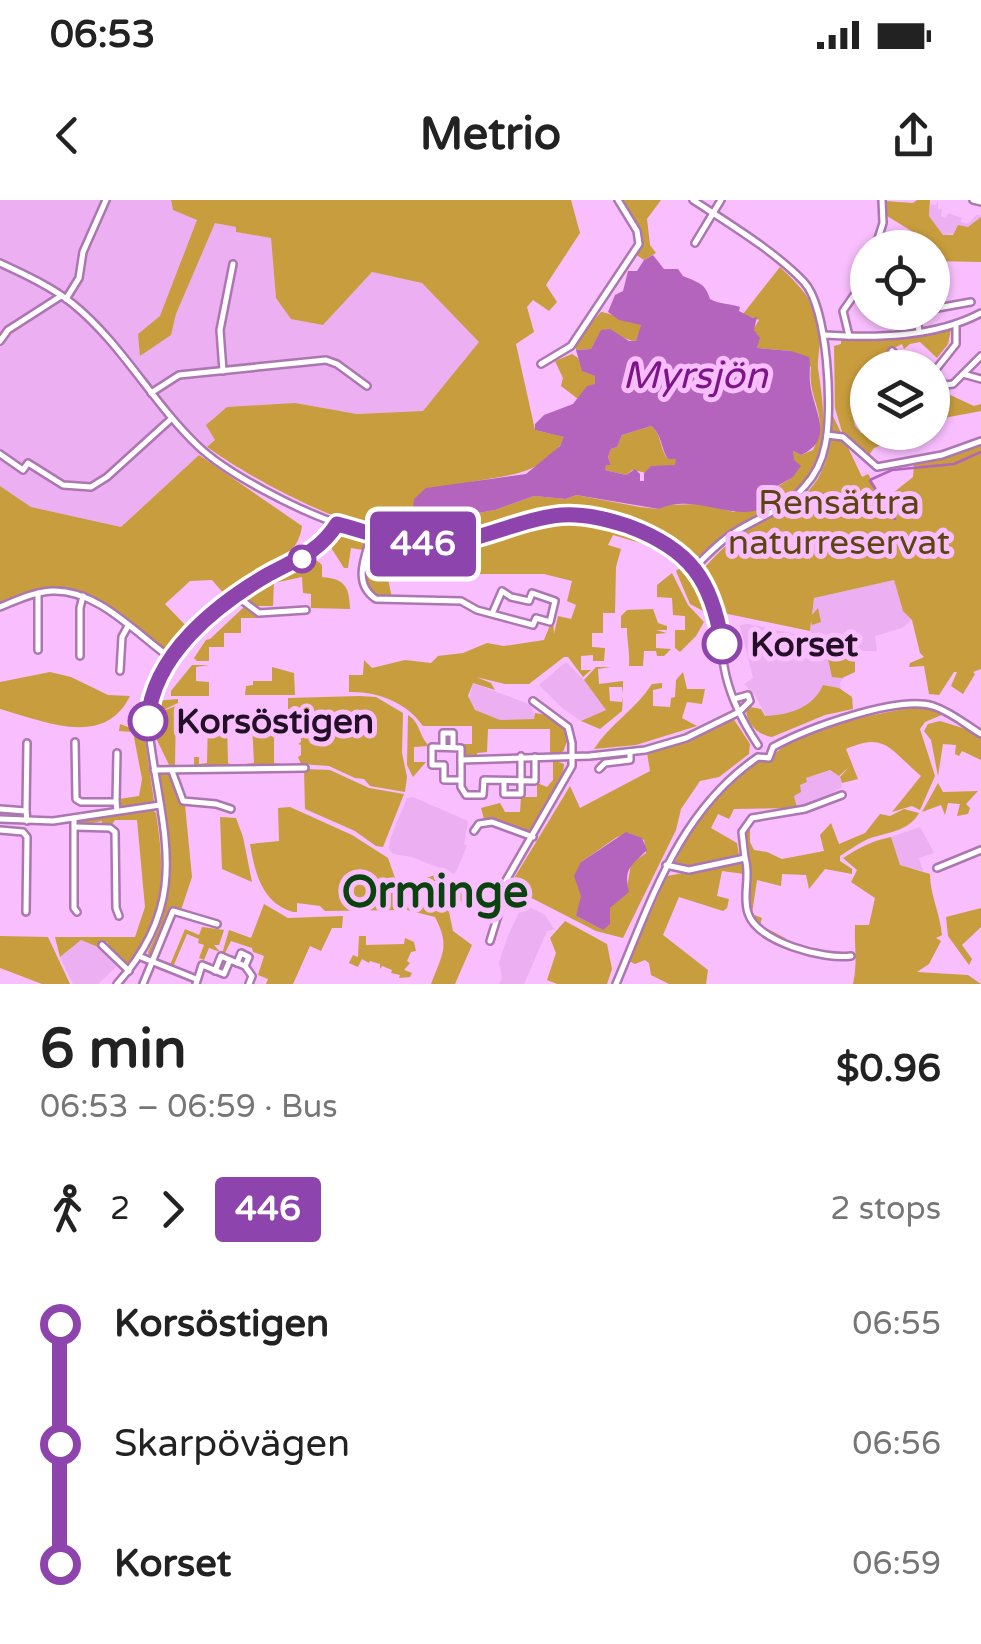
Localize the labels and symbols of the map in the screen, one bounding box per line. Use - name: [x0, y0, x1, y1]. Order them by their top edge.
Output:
- water label: Myrsjön: [622, 353, 769, 399]
- park label: Rensättra naturreservat: [728, 482, 950, 564]
- line badge: 446: [366, 512, 480, 576]
- unlabelled marker: [289, 546, 315, 572]
- place label: Korset: [750, 624, 859, 666]
- marker: Korset: [703, 625, 741, 663]
- place label: Korsöstigen: [176, 701, 374, 743]
- marker: Korsöstigen: [129, 702, 167, 740]
- district label: Orminge: [341, 866, 529, 920]

